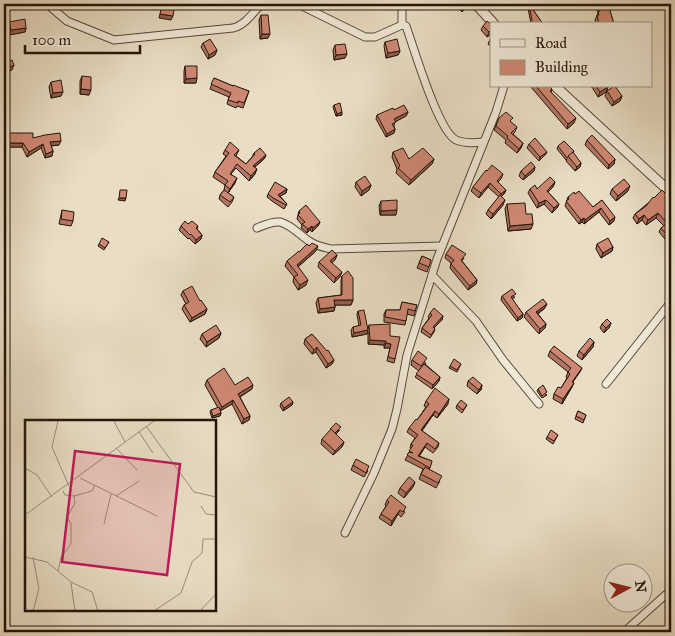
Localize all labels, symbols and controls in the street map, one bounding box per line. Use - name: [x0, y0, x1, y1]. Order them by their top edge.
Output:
- scale bar: [25, 22, 140, 54]
- legend: [490, 22, 652, 88]
- text: 100 m: [32, 31, 72, 49]
- text: Road: [535, 34, 567, 52]
- text: Building: [535, 58, 589, 76]
- inset map: [25, 420, 216, 611]
- north arrow: [602, 564, 652, 614]
- text: N: [631, 580, 650, 594]

